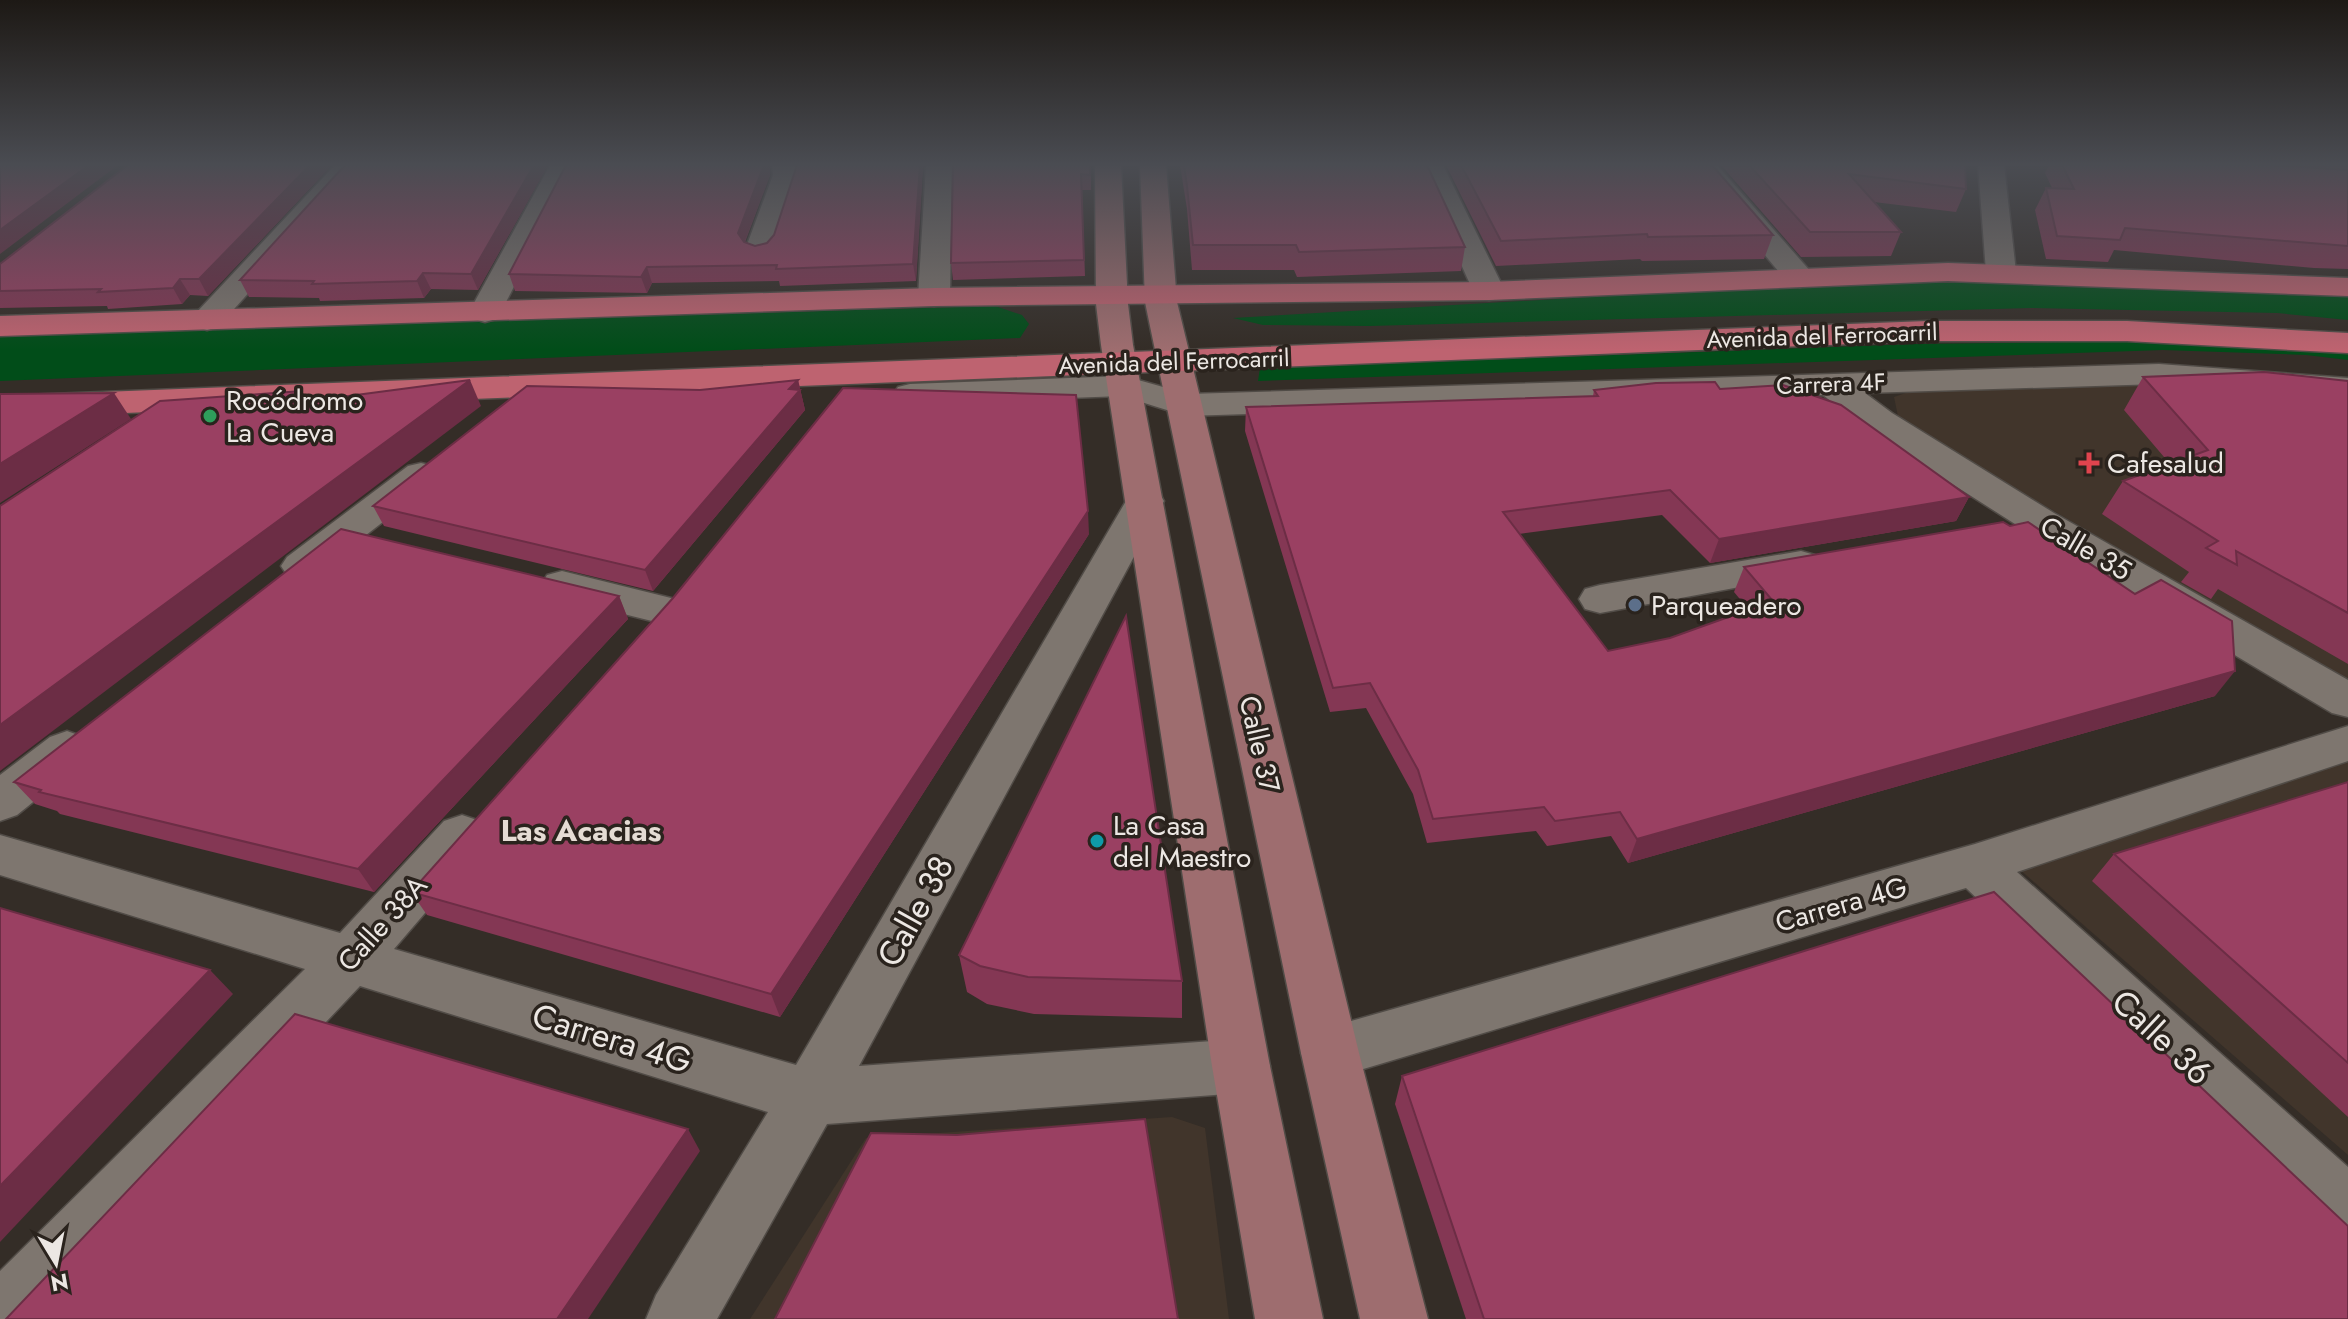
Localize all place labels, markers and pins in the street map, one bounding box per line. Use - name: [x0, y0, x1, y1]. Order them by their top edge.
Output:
- place label: Rocódromo La Cueva: [226, 380, 363, 453]
- marker: Rocódromo La Cueva: [201, 407, 219, 425]
- place label: Cafesalud: [2107, 443, 2224, 484]
- marker: Cafesalud: [2078, 452, 2100, 474]
- place label: Parqueadero: [1651, 585, 1802, 626]
- marker: Parqueadero: [1626, 596, 1644, 614]
- place label: La Casa del Maestro: [1113, 805, 1251, 878]
- marker: La Casa del Maestro: [1088, 832, 1106, 850]

